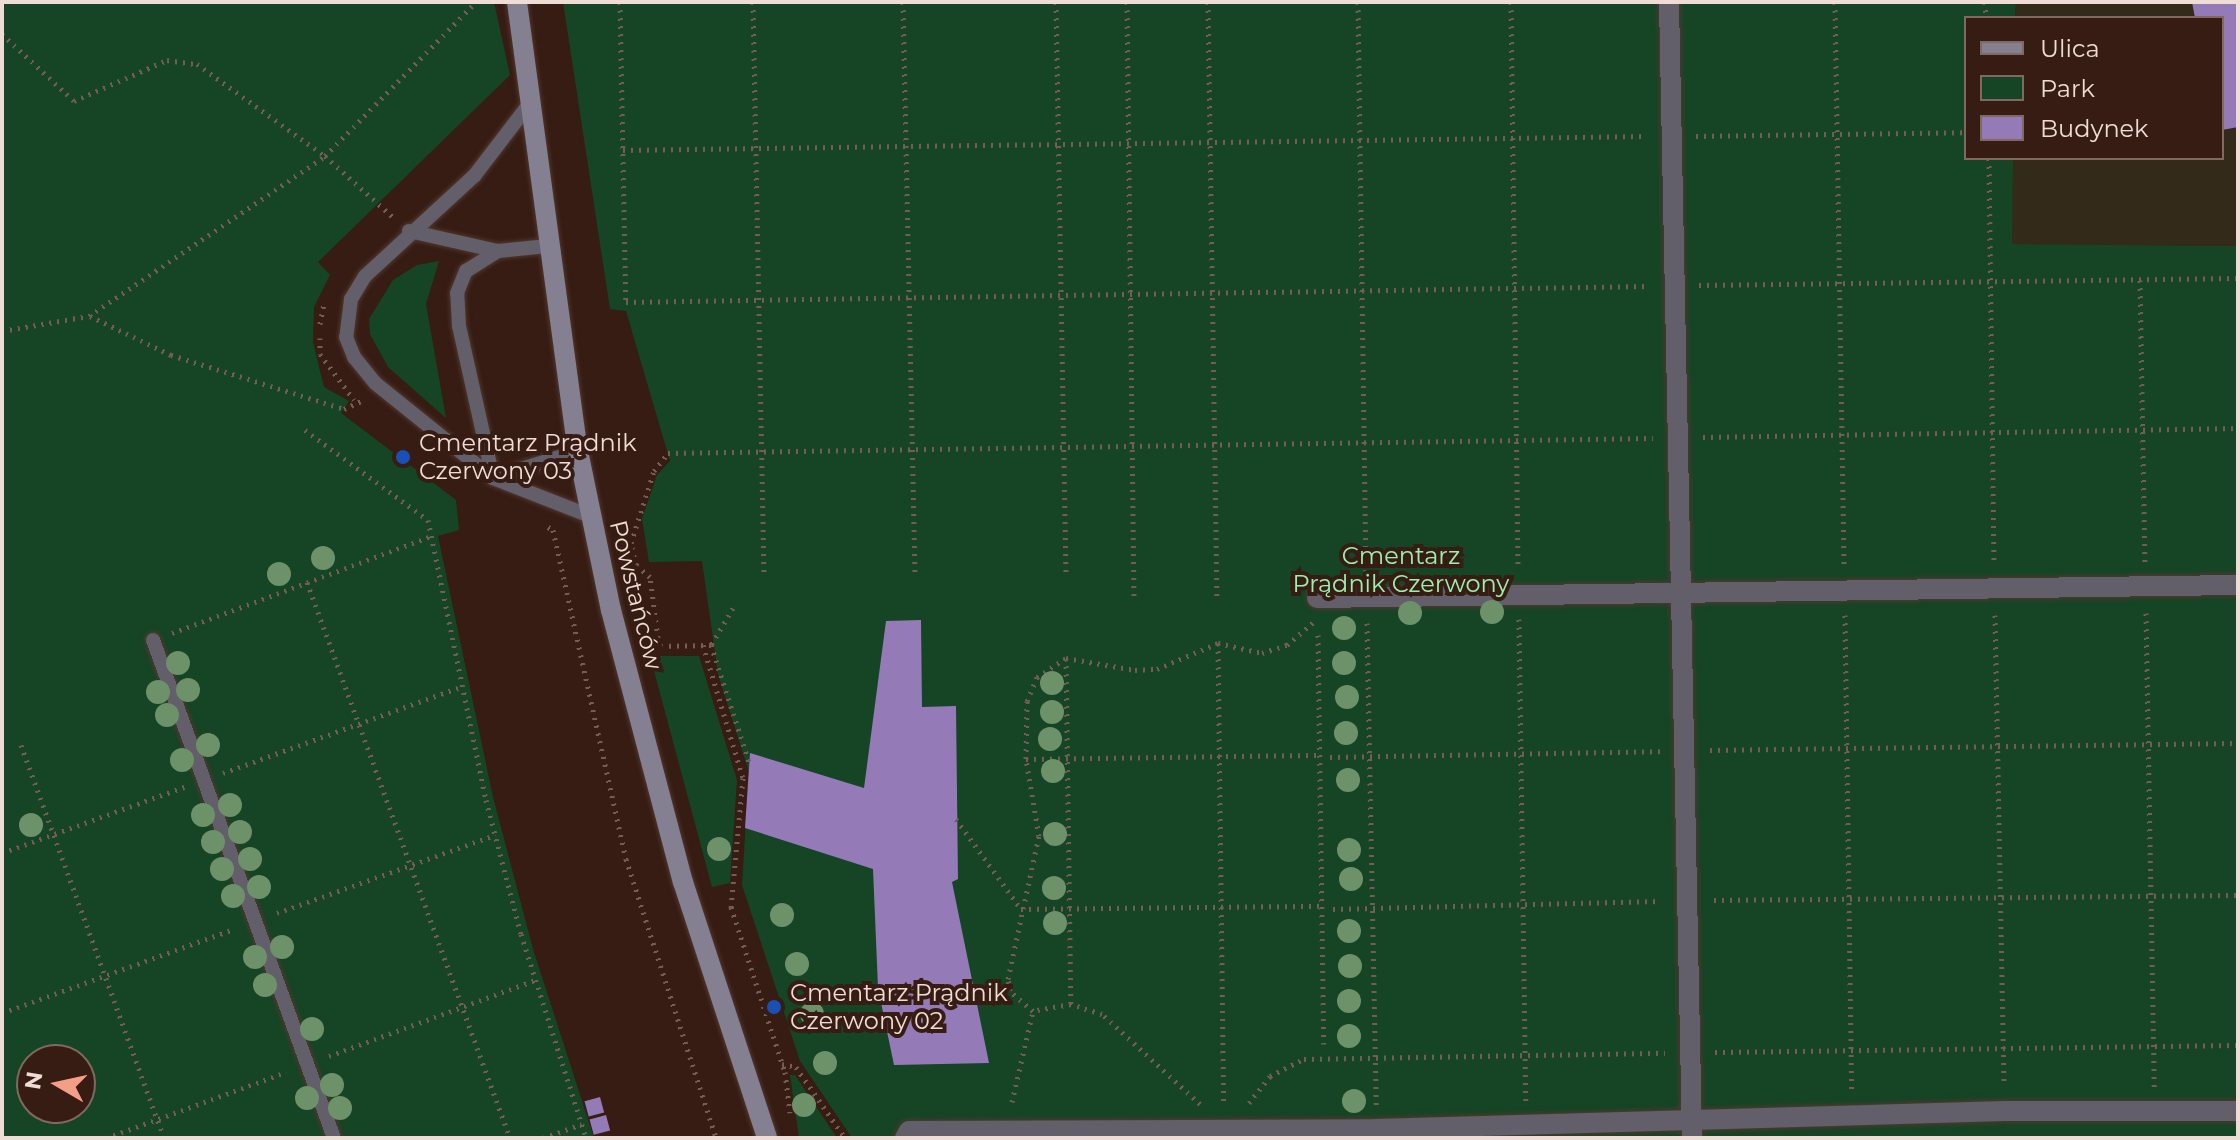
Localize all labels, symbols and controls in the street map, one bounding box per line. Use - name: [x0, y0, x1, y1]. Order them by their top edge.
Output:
- legend: [1964, 16, 2224, 160]
- text: Ulica: [2040, 34, 2100, 63]
- text: Park: [2040, 74, 2095, 103]
- text: Budynek: [2040, 114, 2148, 143]
- place label: Cmentarz Prądnik Czerwony 03: [419, 429, 637, 485]
- marker: Cmentarz Prądnik Czerwony 03: [394, 448, 412, 466]
- street label: Powstańców: [604, 517, 668, 673]
- park label: Cmentarz Prądnik Czerwony: [1293, 542, 1509, 598]
- place label: Cmentarz Prądnik Czerwony 02: [790, 979, 1008, 1035]
- marker: Cmentarz Prądnik Czerwony 02: [765, 998, 783, 1016]
- north arrow: [16, 1044, 96, 1124]
- text: N: [19, 1070, 49, 1091]

